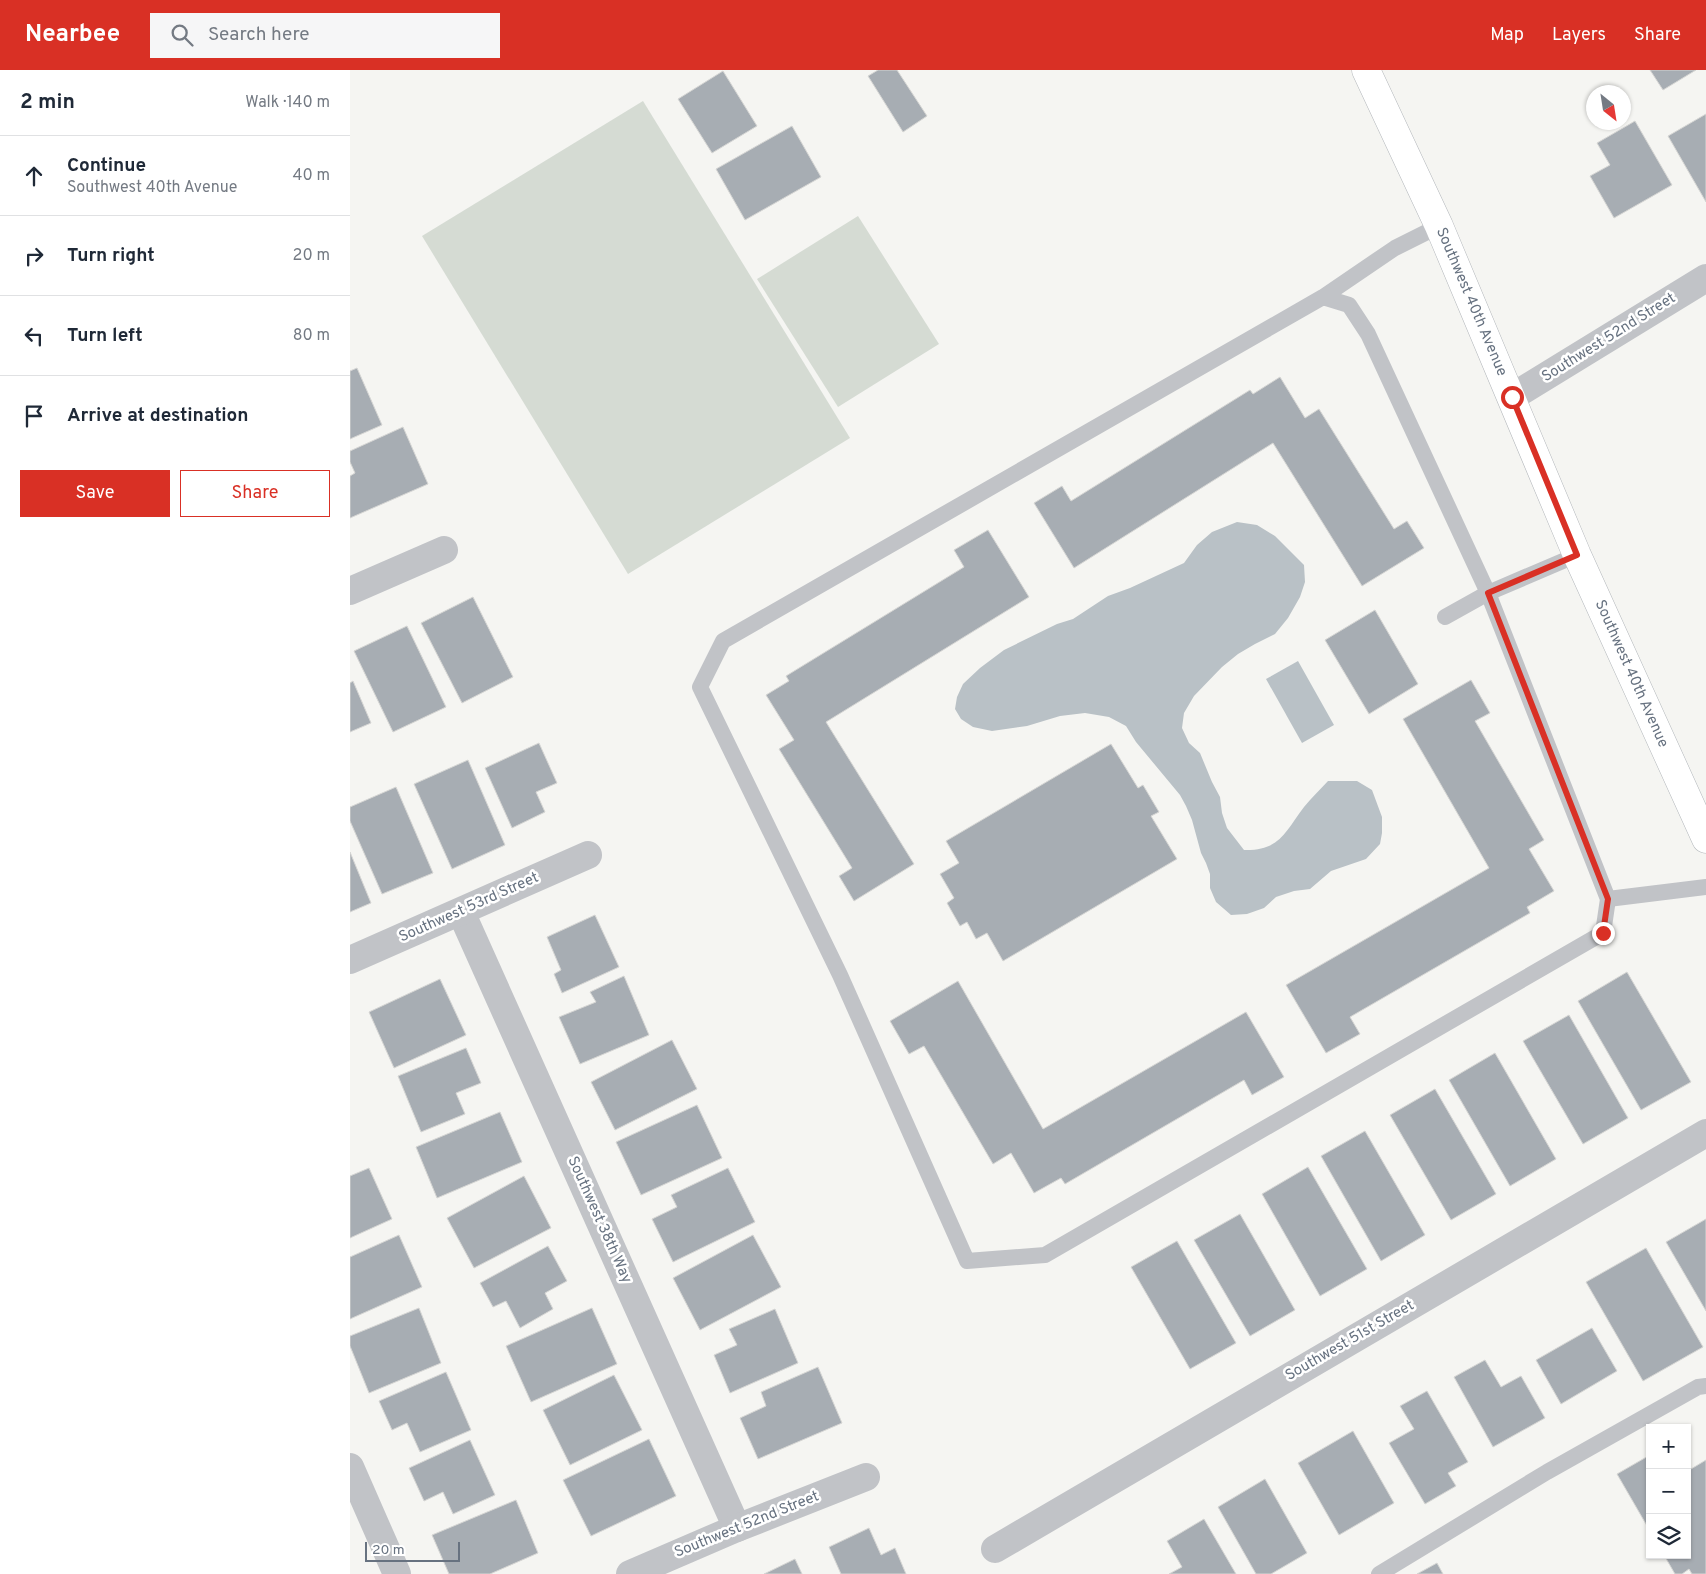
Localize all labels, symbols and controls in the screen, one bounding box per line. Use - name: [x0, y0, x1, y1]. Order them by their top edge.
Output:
- search box: [150, 13, 500, 58]
- text: Nearbee: [25, 20, 120, 50]
- icon: search: [168, 21, 196, 49]
- text: Search here: [208, 23, 310, 47]
- text: Map: [1490, 24, 1524, 47]
- text: Layers: [1552, 24, 1606, 47]
- text: Share: [1634, 24, 1681, 47]
- north arrow: [1586, 85, 1631, 130]
- text: 2 min: [20, 89, 75, 116]
- text: Walk · 140 m: [245, 93, 330, 113]
- text: Continue: [67, 154, 146, 178]
- icon: ahead: [20, 162, 48, 190]
- text: 40 m: [292, 166, 330, 186]
- text: Southwest 40th Avenue: [67, 178, 237, 198]
- street label: Southwest 40th Avenue: [1431, 225, 1511, 379]
- icon: right: [20, 242, 48, 270]
- text: Turn right: [67, 244, 155, 268]
- text: 20 m: [293, 246, 330, 266]
- street label: Southwest 52nd Street: [1539, 289, 1679, 387]
- icon: left: [20, 322, 48, 350]
- text: Turn left: [67, 324, 143, 348]
- text: 80 m: [293, 326, 330, 346]
- route start: [1501, 386, 1524, 409]
- icon: arrive: [20, 402, 48, 430]
- text: Arrive at destination: [67, 404, 248, 428]
- button: Save: [20, 470, 170, 517]
- button: Share: [180, 470, 330, 517]
- street label: Southwest 40th Avenue: [1590, 597, 1672, 751]
- street label: Southwest 53rd Street: [396, 869, 542, 947]
- route end: [1592, 922, 1615, 945]
- street label: Southwest 38th Way: [563, 1154, 636, 1286]
- street label: Southwest 51st Street: [1282, 1296, 1418, 1386]
- map controls: [1646, 1424, 1691, 1559]
- button: +: [1646, 1424, 1691, 1469]
- button: −: [1646, 1469, 1691, 1514]
- street label: Southwest 52nd Street: [672, 1487, 822, 1563]
- button: layers: [1646, 1514, 1691, 1559]
- scale bar: [365, 1539, 460, 1562]
- text: 20 m: [372, 1542, 405, 1559]

